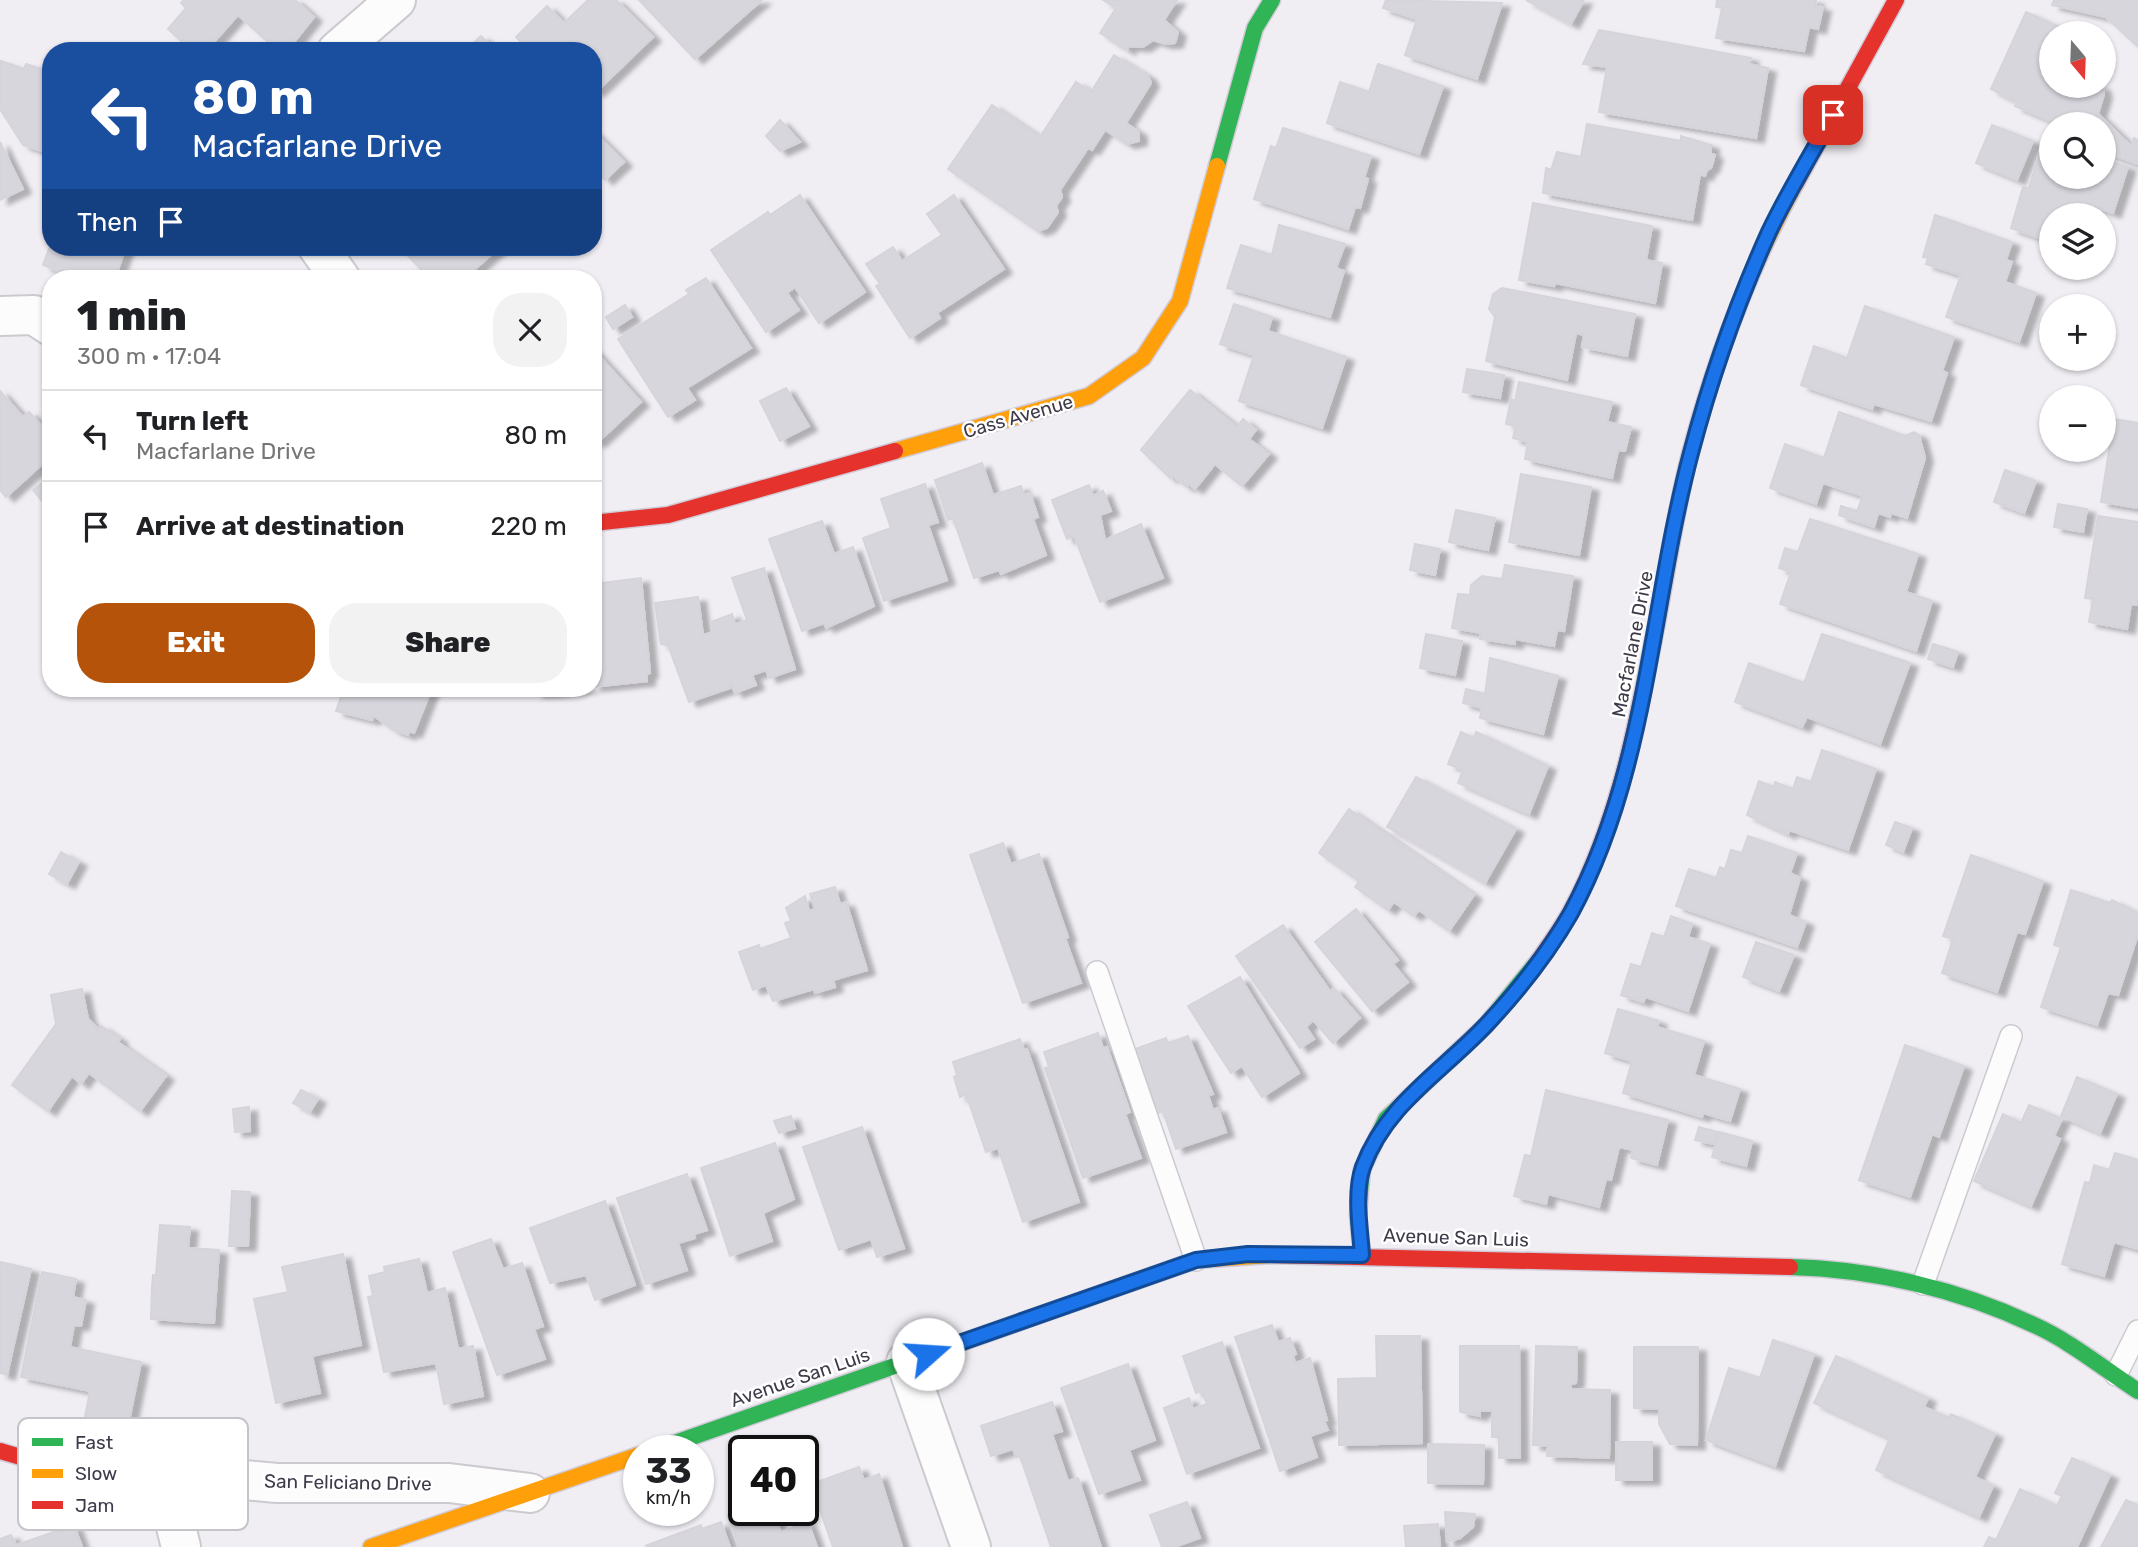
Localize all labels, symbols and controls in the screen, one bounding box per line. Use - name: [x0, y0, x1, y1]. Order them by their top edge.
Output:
- north arrow: [2039, 21, 2116, 98]
- map controls: [2039, 21, 2116, 462]
- text: 80 m: [192, 68, 314, 126]
- icon: left: [77, 70, 168, 161]
- pin: [1803, 85, 1863, 145]
- icon: arrive: [1814, 96, 1852, 134]
- button: search: [2039, 112, 2116, 189]
- text: Macfarlane Drive: [192, 127, 442, 165]
- icon: arrive: [152, 203, 190, 241]
- button: layers: [2039, 203, 2116, 280]
- text: Then: [77, 207, 138, 238]
- text: 1 min: [77, 291, 187, 341]
- button: close: [493, 293, 567, 367]
- button: +: [2039, 294, 2116, 371]
- text: 300 m · 17:04: [77, 342, 221, 370]
- button: −: [2039, 385, 2116, 462]
- street label: Cass Avenue: [961, 390, 1076, 443]
- text: Turn left: [136, 406, 248, 437]
- icon: left: [77, 417, 115, 455]
- text: 80 m: [504, 420, 567, 451]
- text: Macfarlane Drive: [136, 437, 316, 465]
- icon: arrive: [77, 508, 115, 546]
- text: Arrive at destination: [136, 511, 404, 542]
- text: 220 m: [490, 511, 567, 542]
- street label: Macfarlane Drive: [1607, 569, 1658, 719]
- button: Exit: [77, 603, 315, 683]
- button: Share: [329, 603, 567, 683]
- street label: Avenue San Luis: [1383, 1223, 1529, 1252]
- position arrow: [891, 1317, 965, 1391]
- street label: Avenue San Luis: [727, 1343, 873, 1412]
- legend: [18, 1418, 248, 1530]
- text: Fast: [75, 1431, 114, 1454]
- speed limit sign: 40: [728, 1435, 819, 1526]
- text: 33: [645, 1450, 692, 1492]
- text: Slow: [75, 1462, 117, 1485]
- street label: San Feliciano Drive: [264, 1470, 432, 1495]
- text: km/h: [646, 1487, 691, 1509]
- text: Jam: [75, 1494, 114, 1517]

